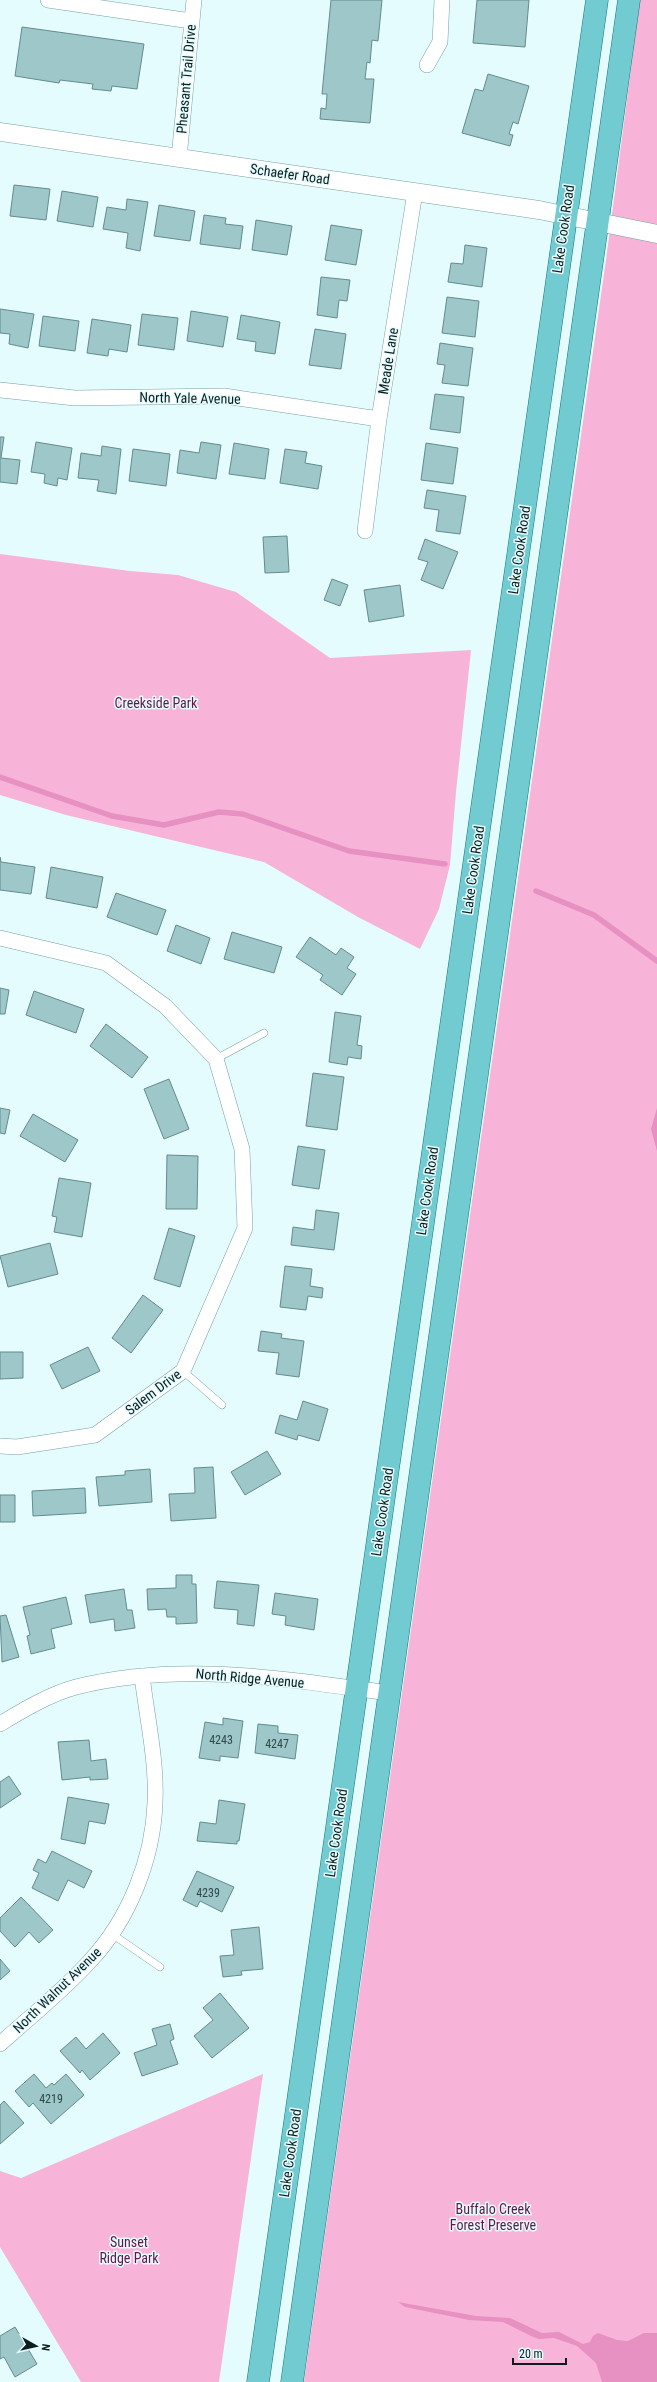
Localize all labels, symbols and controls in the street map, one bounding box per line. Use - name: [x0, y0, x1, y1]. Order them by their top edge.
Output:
- street label: Pheasant Trail Drive: [173, 23, 199, 134]
- street label: Schaefer Road: [249, 160, 331, 188]
- street label: Lake Cook Road: [549, 184, 577, 274]
- street label: Meade Lane: [375, 326, 401, 395]
- street label: North Yale Avenue: [139, 389, 241, 407]
- street label: Lake Cook Road: [505, 505, 533, 595]
- park label: Creekside Park: [115, 695, 198, 711]
- street label: Lake Cook Road: [459, 825, 487, 915]
- street label: Lake Cook Road: [413, 1146, 441, 1236]
- street label: Salem Drive: [122, 1366, 184, 1418]
- street label: Lake Cook Road: [368, 1467, 396, 1557]
- street label: North Ridge Avenue: [195, 1665, 305, 1691]
- house number: 4243: [209, 1733, 233, 1747]
- house number: 4247: [265, 1737, 289, 1751]
- street label: Lake Cook Road: [322, 1788, 350, 1878]
- house number: 4239: [196, 1886, 220, 1900]
- street label: North Walnut Avenue: [10, 1944, 105, 2036]
- house number: 4219: [39, 2092, 63, 2106]
- street label: Lake Cook Road: [276, 2108, 304, 2198]
- park label: Buffalo Creek Forest Preserve: [450, 2201, 537, 2233]
- park label: Sunset Ridge Park: [99, 2234, 159, 2266]
- north arrow: [16, 2326, 56, 2366]
- scale bar: [513, 2340, 566, 2366]
- text: N: [38, 2343, 52, 2352]
- text: 20 m: [519, 2347, 543, 2361]

